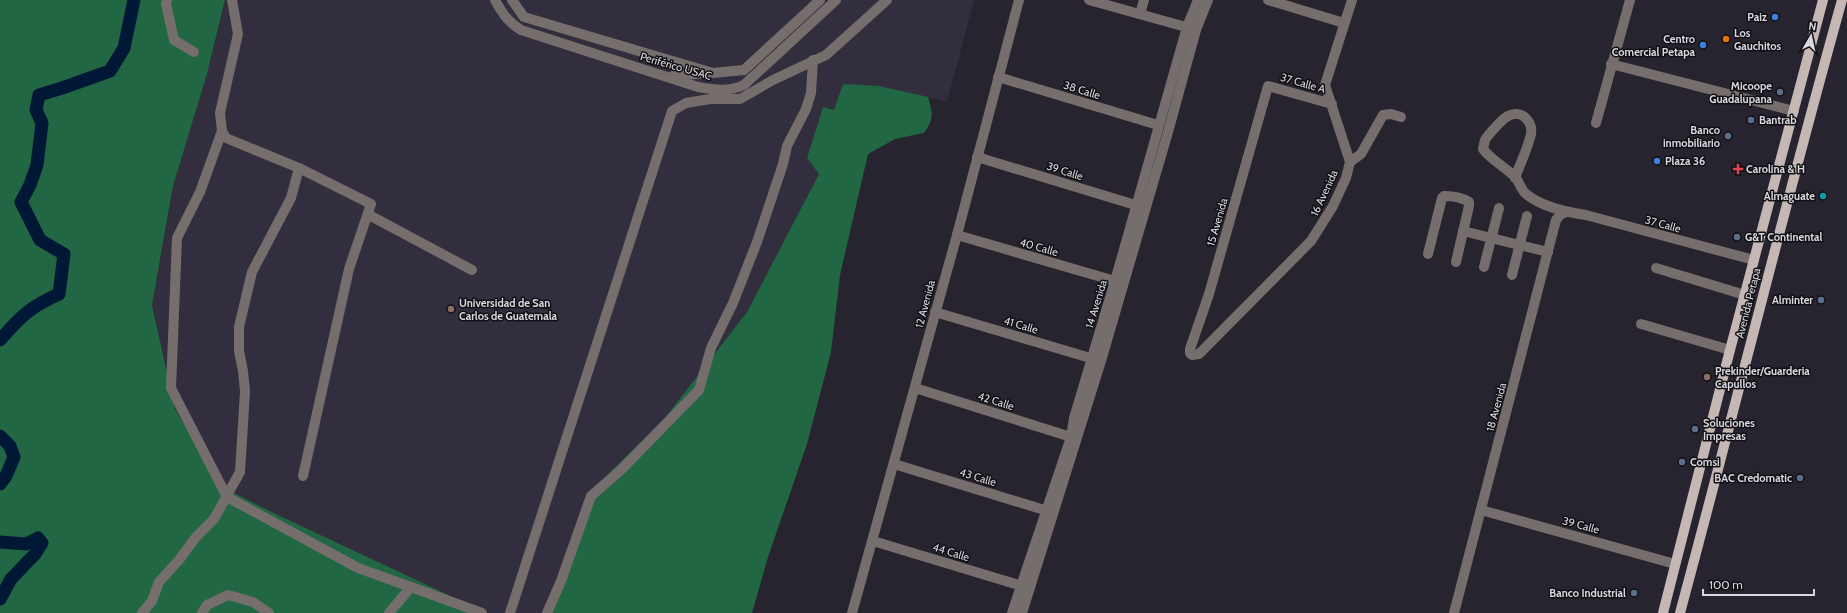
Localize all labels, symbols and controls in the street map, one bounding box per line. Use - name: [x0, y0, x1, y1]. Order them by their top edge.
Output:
- place label: Paiz: [1747, 10, 1768, 24]
- marker: Paiz: [1770, 12, 1780, 22]
- north arrow: [1791, 16, 1831, 56]
- text: N: [1808, 19, 1818, 34]
- place label: Los Gauchitos: [1734, 26, 1782, 53]
- place label: Centro Comercial Petapa: [1612, 32, 1696, 59]
- marker: Los Gauchitos: [1721, 34, 1731, 44]
- marker: Centro Comercial Petapa: [1698, 40, 1708, 50]
- street label: Periférico USAC: [639, 49, 714, 83]
- street label: 37 Calle A: [1279, 70, 1327, 96]
- street label: 38 Calle: [1062, 78, 1103, 102]
- place label: Micoope Guadalupana: [1709, 79, 1773, 106]
- marker: Micoope Guadalupana: [1775, 87, 1785, 97]
- place label: Bantrab: [1759, 113, 1796, 127]
- marker: Bantrab: [1746, 115, 1756, 125]
- place label: Banco inmobiliario: [1663, 123, 1720, 150]
- marker: Banco inmobiliario: [1723, 131, 1733, 141]
- place label: Plaza 36: [1665, 154, 1705, 168]
- marker: Plaza 36: [1652, 156, 1662, 166]
- street label: 39 Calle: [1045, 159, 1085, 183]
- place label: Carolina & H: [1746, 162, 1805, 176]
- marker: Carolina & H: [1733, 164, 1743, 174]
- street label: 16 Avenida: [1307, 167, 1341, 218]
- place label: Almaguate: [1764, 189, 1815, 203]
- marker: Almaguate: [1818, 191, 1828, 201]
- street label: 15 Avenida: [1203, 196, 1231, 248]
- street label: 37 Calle: [1643, 212, 1683, 236]
- place label: G&T Continental: [1745, 230, 1822, 244]
- marker: G&T Continental: [1732, 232, 1742, 242]
- street label: 40 Calle: [1018, 235, 1060, 259]
- street label: Avenida Petapa: [1733, 266, 1764, 340]
- street label: 12 Avenida: [912, 278, 938, 329]
- street label: 14 Avenida: [1082, 278, 1110, 330]
- place label: Alminter: [1772, 293, 1813, 307]
- marker: Alminter: [1816, 295, 1826, 305]
- place label: Universidad de San Carlos de Guatemala: [459, 296, 558, 323]
- marker: Universidad de San Carlos de Guatemala: [446, 304, 456, 314]
- street label: 41 Calle: [1002, 313, 1040, 337]
- place label: Prekinder/Guarderia Capullos: [1715, 364, 1810, 391]
- marker: Prekinder/Guarderia Capullos: [1702, 372, 1712, 382]
- street label: 18 Avenida: [1483, 380, 1509, 433]
- street label: 42 Calle: [976, 389, 1016, 413]
- place label: Soluciones Impresas: [1703, 416, 1755, 443]
- marker: Soluciones Impresas: [1690, 424, 1700, 434]
- place label: Comsi: [1690, 455, 1720, 469]
- marker: Comsi: [1677, 457, 1687, 467]
- street label: 43 Calle: [958, 465, 998, 489]
- place label: BAC Credomatic: [1714, 471, 1792, 485]
- marker: BAC Credomatic: [1795, 473, 1805, 483]
- street label: 39 Calle: [1561, 513, 1601, 537]
- street label: 44 Calle: [931, 540, 972, 564]
- scale bar: [1703, 571, 1814, 597]
- text: 100 m: [1709, 577, 1743, 592]
- place label: Banco Industrial: [1549, 586, 1626, 600]
- marker: Banco Industrial: [1629, 588, 1639, 598]

